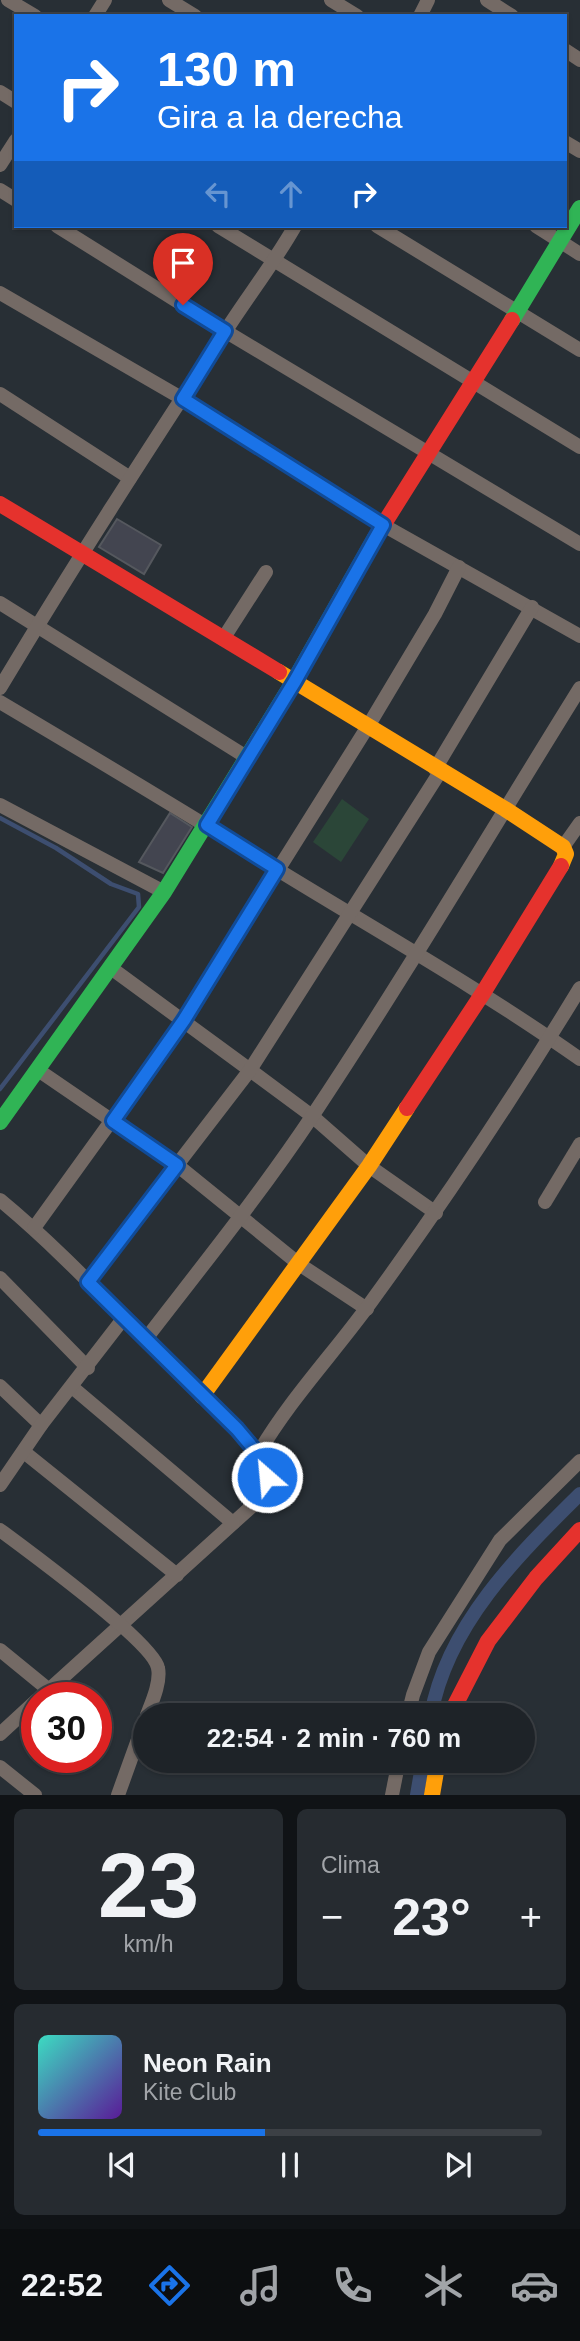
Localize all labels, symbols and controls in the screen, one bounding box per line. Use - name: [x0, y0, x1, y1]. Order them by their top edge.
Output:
- icon: right: [42, 42, 133, 133]
- text: 130 m: [157, 42, 296, 96]
- text: Gira a la derecha: [157, 99, 402, 135]
- icon: left: [199, 175, 237, 213]
- icon: ahead: [272, 175, 310, 213]
- icon: right: [345, 175, 383, 213]
- pin: [153, 233, 213, 305]
- icon: arrive: [164, 244, 202, 282]
- position arrow: [230, 1440, 304, 1514]
- speed limit sign: 30: [21, 1682, 112, 1773]
- text: 22:54 · 2 min · 760 m: [207, 1723, 461, 1753]
- text: 23: [98, 1835, 199, 1936]
- text: Clima: [321, 1852, 380, 1878]
- text: 23°: [392, 1888, 471, 1946]
- text: −: [321, 1896, 343, 1938]
- text: +: [520, 1896, 542, 1938]
- text: km/h: [124, 1931, 173, 1957]
- text: Neon Rain: [143, 2048, 272, 2078]
- text: Kite Club: [143, 2079, 236, 2105]
- icon: previous: [103, 2146, 141, 2184]
- icon: pause: [271, 2146, 309, 2184]
- icon: next: [439, 2146, 477, 2184]
- icon: directions: [145, 2261, 194, 2310]
- icon: music: [236, 2261, 285, 2310]
- icon: phone: [328, 2261, 377, 2310]
- icon: climate: [419, 2261, 468, 2310]
- icon: car: [510, 2261, 559, 2310]
- text: 22:52: [21, 2267, 103, 2303]

